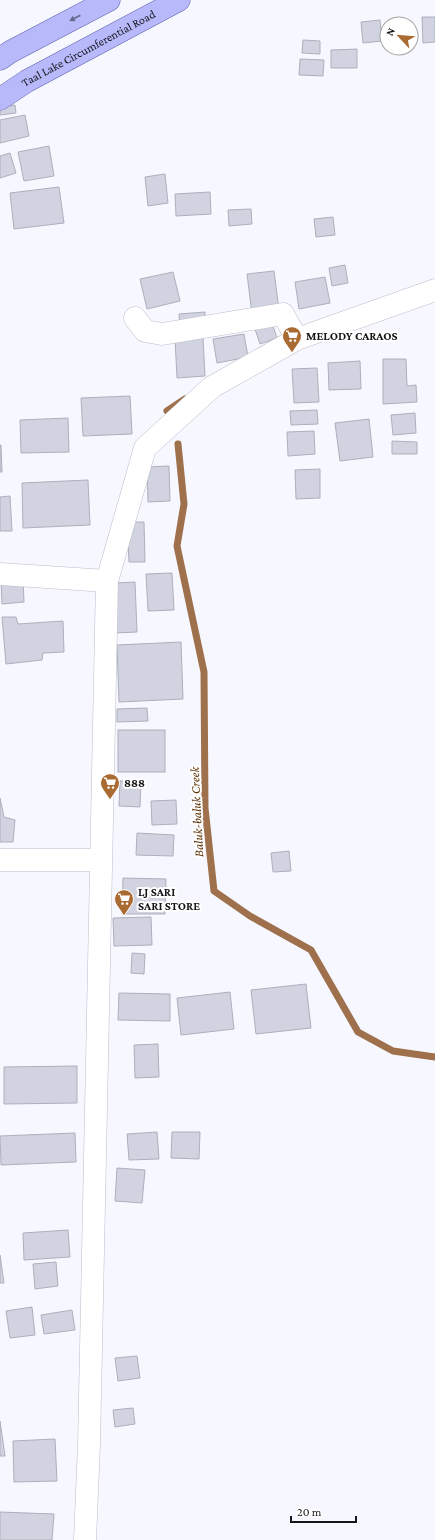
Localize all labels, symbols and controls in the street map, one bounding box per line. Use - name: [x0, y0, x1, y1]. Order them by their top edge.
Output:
- street label: Taal Lake Circumferential Road: [19, 7, 158, 90]
- one-way arrow: [69, 15, 81, 21]
- north arrow: [379, 16, 419, 56]
- text: N: [383, 25, 397, 38]
- supermarket icon: MELODY CARAOS: [281, 325, 303, 353]
- place label: MELODY CARAOS: [306, 329, 397, 343]
- water label: Baluk-baluk Creek: [187, 765, 206, 858]
- supermarket icon: 888: [99, 772, 121, 800]
- place label: 888: [124, 776, 145, 790]
- place label: LJ SARI SARI STORE: [138, 885, 200, 913]
- supermarket icon: LJ SARI SARI STORE: [113, 888, 135, 916]
- scale bar: [291, 1498, 356, 1524]
- text: 20 m: [297, 1505, 322, 1519]

